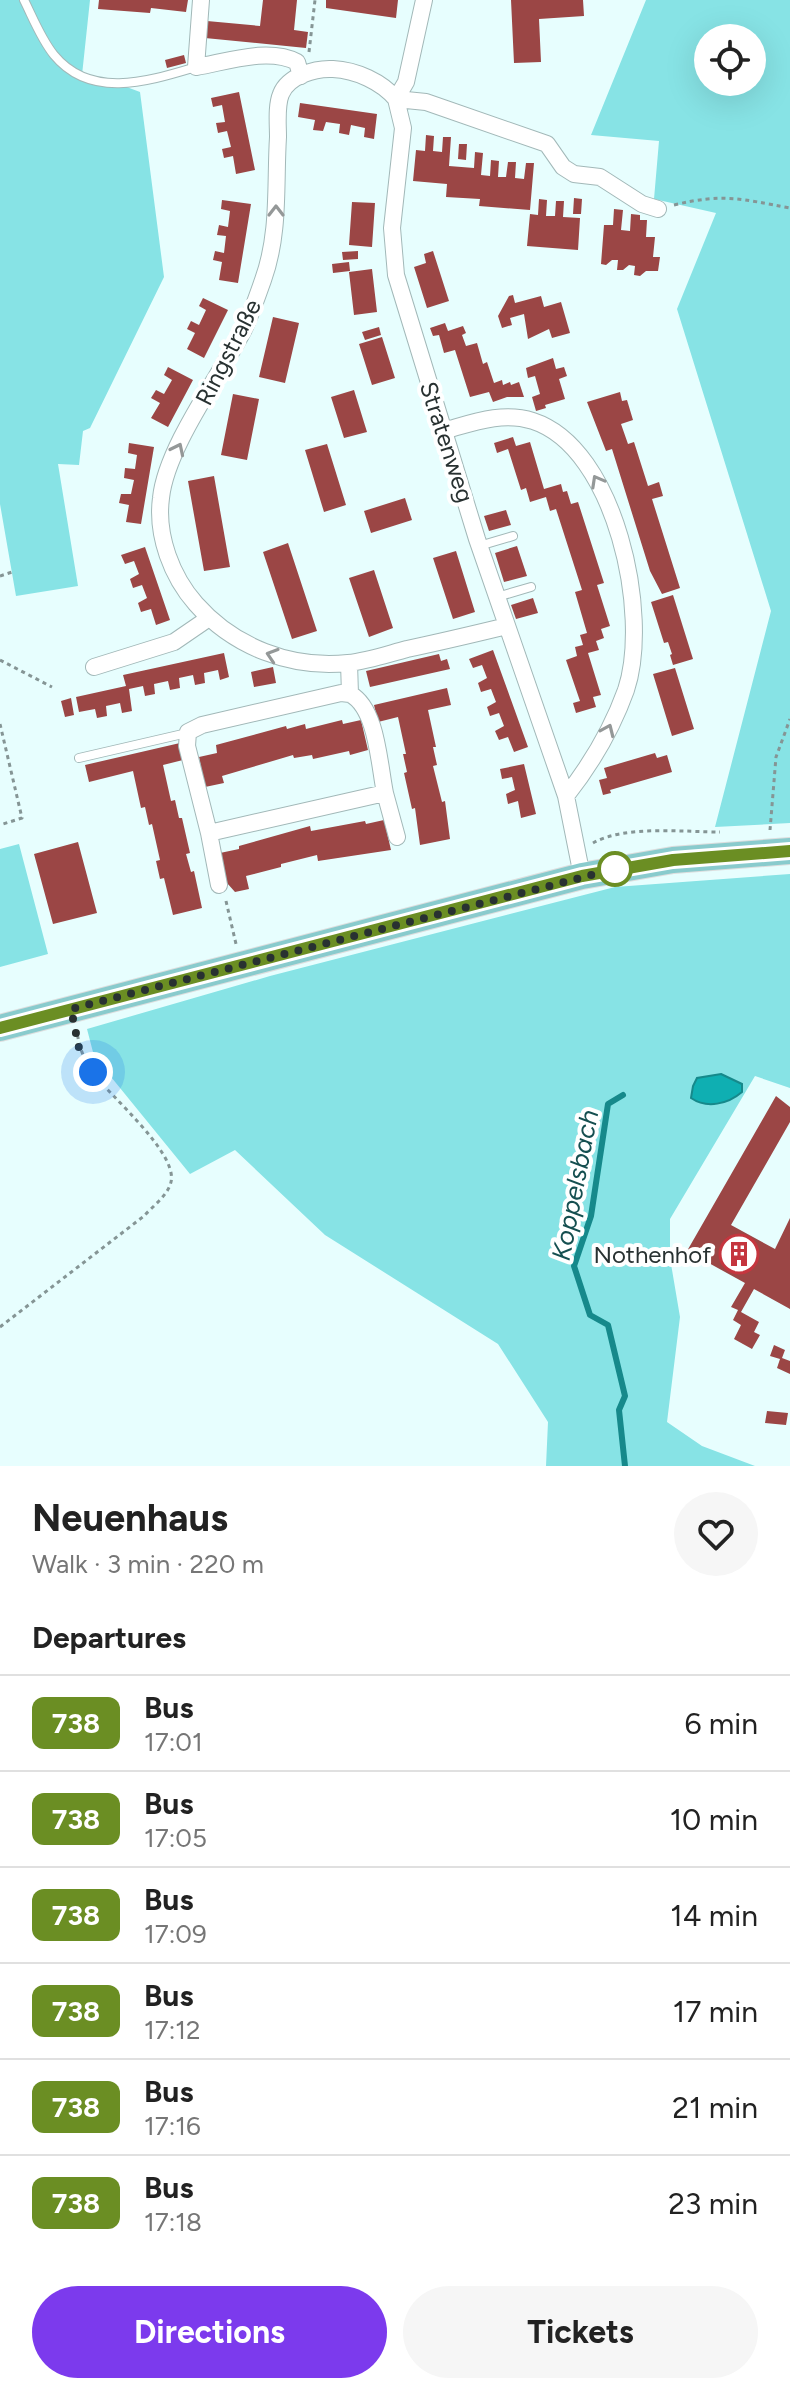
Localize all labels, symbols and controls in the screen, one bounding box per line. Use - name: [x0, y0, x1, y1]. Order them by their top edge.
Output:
- map controls: [694, 24, 766, 96]
- button: locate: [694, 24, 766, 96]
- one-way arrow: [268, 204, 285, 217]
- street label: Ringstraße: [189, 294, 267, 410]
- street label: Stratenweg: [414, 378, 480, 506]
- one-way arrow: [168, 442, 184, 457]
- one-way arrow: [591, 475, 606, 489]
- one-way arrow: [266, 648, 280, 664]
- one-way arrow: [598, 724, 614, 738]
- unlabelled marker: [598, 852, 632, 886]
- your location: [73, 1052, 113, 1092]
- water label: Koppelsbach: [545, 1107, 605, 1263]
- building icon: Nothenhof: [718, 1233, 760, 1275]
- place label: Nothenhof: [593, 1240, 711, 1269]
- button: heart: [674, 1492, 758, 1576]
- text: Neuenhaus: [32, 1495, 228, 1541]
- text: Walk · 3 min · 220 m: [32, 1548, 264, 1580]
- text: Departures: [32, 1619, 186, 1656]
- text: Bus: [144, 1689, 193, 1726]
- text: 6 min: [684, 1705, 758, 1742]
- text: 738: [52, 1706, 100, 1740]
- text: 17:01: [144, 1726, 203, 1758]
- text: Bus: [144, 1785, 193, 1822]
- text: 10 min: [670, 1801, 758, 1838]
- text: 738: [52, 1802, 100, 1836]
- text: 17:05: [144, 1822, 207, 1854]
- text: Bus: [144, 1881, 193, 1918]
- text: 14 min: [670, 1897, 758, 1934]
- text: 738: [52, 1898, 100, 1932]
- text: 17:09: [144, 1918, 207, 1950]
- text: Bus: [144, 1977, 193, 2014]
- text: 17 min: [673, 1993, 758, 2030]
- text: 738: [52, 1994, 100, 2028]
- text: 17:12: [144, 2014, 201, 2046]
- text: Bus: [144, 2073, 193, 2110]
- text: 21 min: [672, 2089, 758, 2126]
- text: 738: [52, 2090, 100, 2124]
- text: 17:16: [144, 2110, 201, 2142]
- text: Bus: [144, 2169, 193, 2206]
- text: 23 min: [668, 2185, 758, 2222]
- text: 738: [52, 2186, 100, 2220]
- text: 17:18: [144, 2206, 202, 2238]
- button: Directions: [32, 2286, 387, 2378]
- button: Tickets: [403, 2286, 758, 2378]

